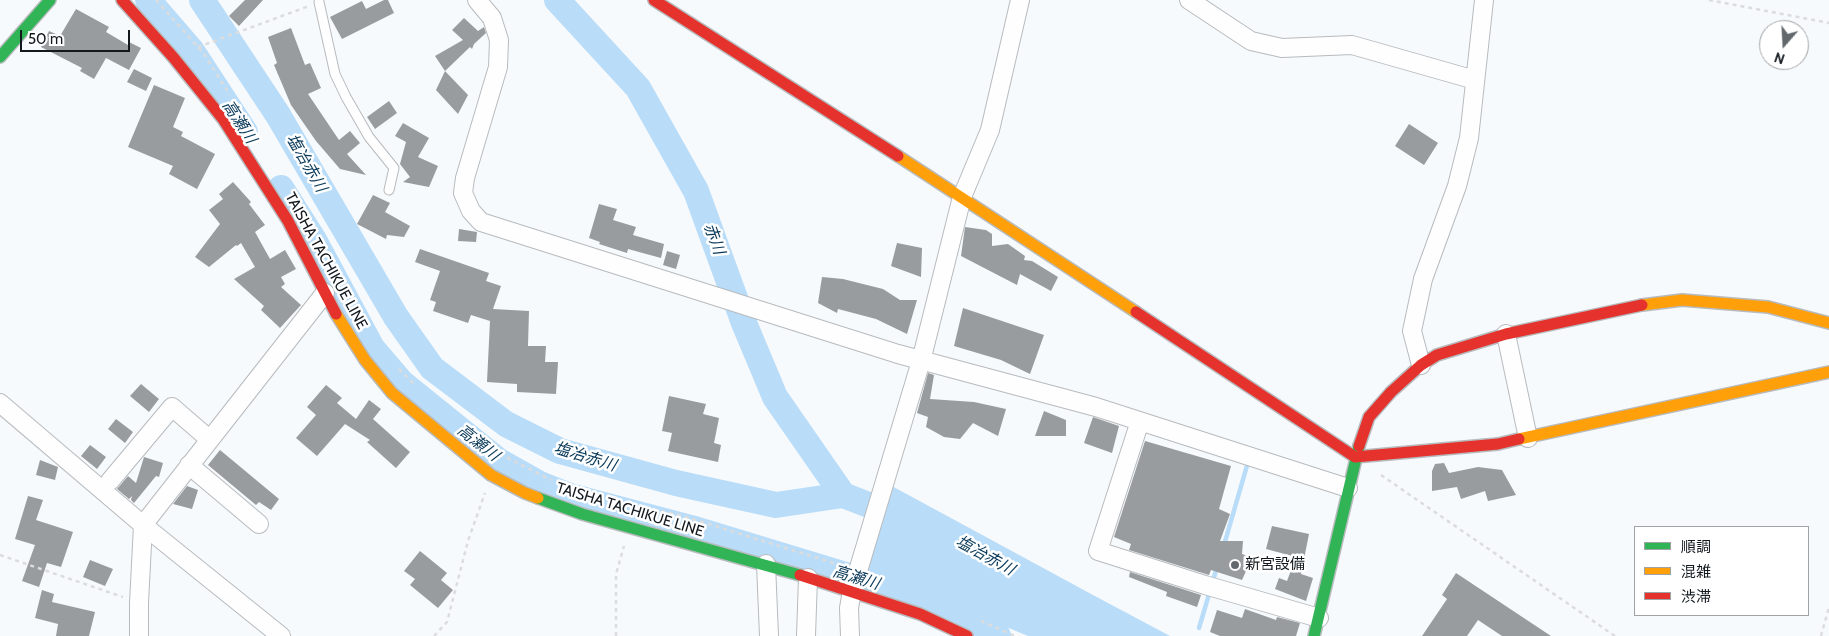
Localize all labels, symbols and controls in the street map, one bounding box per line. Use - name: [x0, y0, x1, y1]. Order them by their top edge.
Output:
- scale bar: [22, 20, 132, 52]
- north arrow: [1759, 20, 1809, 70]
- text: 50 m: [28, 30, 63, 48]
- text: N: [1772, 48, 1787, 68]
- water label: 高瀬川: [218, 97, 260, 147]
- water label: 塩冶赤川: [282, 130, 330, 196]
- street label: TAISHA TACHIKUE LINE: [281, 190, 371, 332]
- water label: 赤川: [700, 221, 728, 257]
- water label: 高瀬川: [453, 421, 503, 465]
- water label: 塩冶赤川: [552, 438, 618, 476]
- street label: TAISHA TACHIKUE LINE: [554, 479, 706, 541]
- legend: [1634, 526, 1809, 616]
- water label: 塩冶赤川: [952, 532, 1018, 580]
- text: 順調: [1681, 538, 1711, 556]
- place label: 新宮設備: [1245, 556, 1305, 574]
- marker: 新宮設備: [1229, 559, 1241, 571]
- water label: 高瀬川: [830, 562, 882, 594]
- text: 混雑: [1681, 563, 1711, 581]
- text: 渋滞: [1681, 588, 1711, 606]

